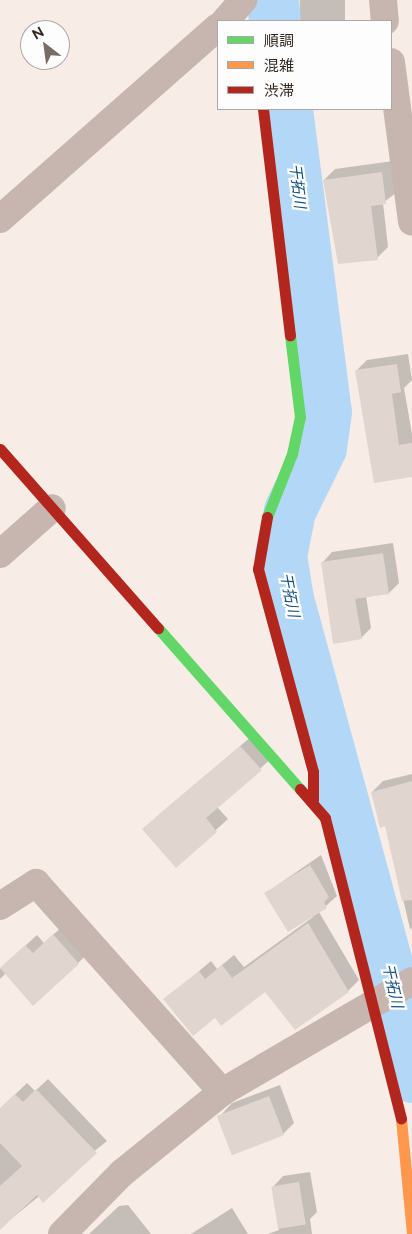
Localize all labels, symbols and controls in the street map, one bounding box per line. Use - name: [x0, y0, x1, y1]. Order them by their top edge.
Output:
- north arrow: [20, 20, 70, 70]
- legend: [217, 20, 392, 110]
- text: N: [29, 23, 47, 42]
- text: 順調: [264, 32, 294, 50]
- text: 混雑: [264, 57, 294, 75]
- text: 渋滞: [264, 82, 294, 100]
- water label: 干拓川: [285, 163, 309, 209]
- water label: 干拓川: [276, 571, 302, 619]
- water label: 干拓川: [378, 962, 406, 1010]

